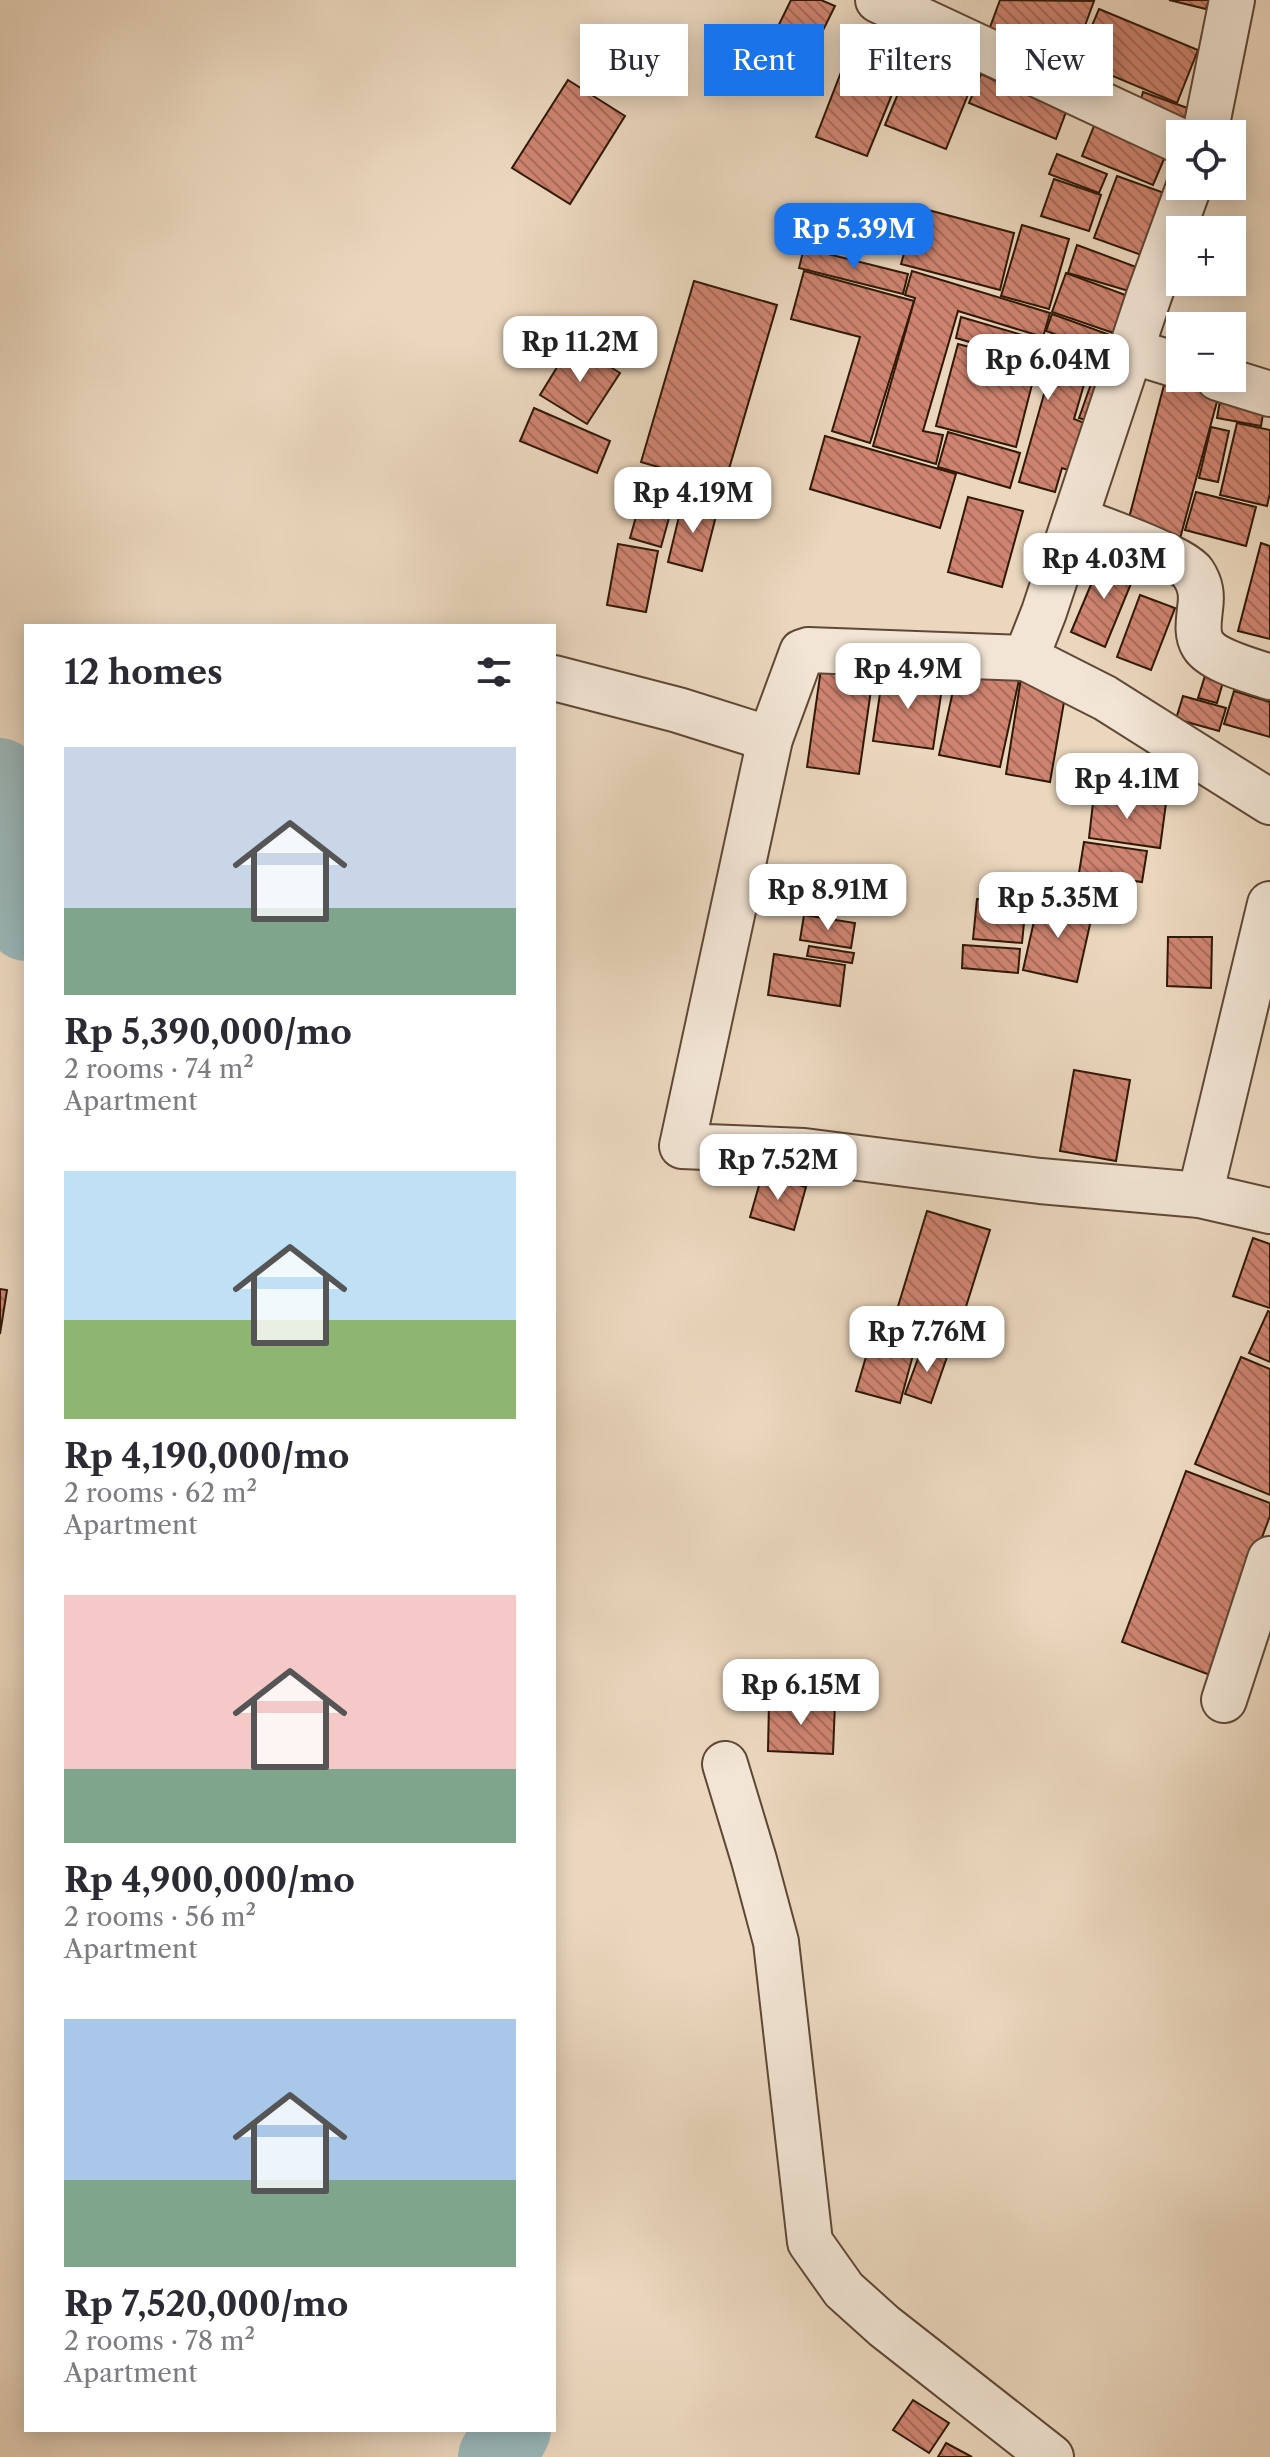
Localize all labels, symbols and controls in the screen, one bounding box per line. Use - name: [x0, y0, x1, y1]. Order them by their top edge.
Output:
- chip: Buy: [580, 24, 688, 96]
- chip: Rent: [704, 24, 824, 96]
- chip: Filters: [840, 24, 980, 96]
- chip: New: [996, 24, 1113, 96]
- map controls: [1166, 120, 1246, 392]
- button: locate: [1166, 120, 1246, 200]
- pin: Rp 5.39M: [771, 203, 937, 271]
- text: Rp 5.39M: [792, 213, 916, 245]
- button: +: [1166, 216, 1246, 296]
- button: −: [1166, 312, 1246, 392]
- pin: Rp 11.2M: [497, 316, 663, 384]
- text: Rp 11.2M: [521, 326, 639, 358]
- pin: Rp 6.04M: [965, 334, 1131, 402]
- text: Rp 6.04M: [985, 344, 1111, 376]
- pin: Rp 4.19M: [610, 467, 776, 535]
- text: Rp 4.19M: [632, 477, 754, 509]
- pin: Rp 4.03M: [1021, 533, 1187, 601]
- text: Rp 4.03M: [1041, 543, 1167, 575]
- pin: Rp 4.9M: [834, 643, 982, 711]
- icon: filters: [472, 650, 516, 694]
- text: 12 homes: [64, 651, 223, 693]
- text: Rp 4.9M: [853, 653, 963, 685]
- pin: Rp 4.1M: [1053, 753, 1201, 821]
- text: Rp 4.1M: [1074, 763, 1180, 795]
- icon: home: [218, 799, 362, 943]
- pin: Rp 8.91M: [745, 864, 911, 932]
- pin: Rp 5.35M: [975, 872, 1141, 940]
- text: Rp 8.91M: [767, 874, 889, 906]
- text: Rp 5.35M: [997, 882, 1119, 914]
- text: Rp 5,390,000/mo: [64, 1011, 352, 1053]
- text: 2 rooms · 74 m²: [64, 1053, 254, 1085]
- text: Apartment: [64, 1085, 197, 1117]
- pin: Rp 7.52M: [695, 1134, 861, 1202]
- text: Rp 7.52M: [718, 1144, 838, 1176]
- icon: home: [218, 1223, 362, 1367]
- pin: Rp 7.76M: [844, 1306, 1010, 1374]
- text: Rp 7.76M: [867, 1316, 987, 1348]
- text: Rp 4,190,000/mo: [64, 1435, 349, 1477]
- text: 2 rooms · 62 m²: [64, 1477, 257, 1509]
- text: Apartment: [64, 1509, 197, 1541]
- icon: home: [218, 1647, 362, 1791]
- pin: Rp 6.15M: [718, 1659, 884, 1727]
- text: Rp 6.15M: [741, 1669, 861, 1701]
- text: Rp 4,900,000/mo: [64, 1859, 355, 1901]
- text: 2 rooms · 56 m²: [64, 1901, 256, 1933]
- text: Apartment: [64, 1933, 197, 1965]
- icon: home: [218, 2071, 362, 2215]
- text: Rp 7,520,000/mo: [64, 2283, 348, 2325]
- text: 2 rooms · 78 m²: [64, 2325, 255, 2357]
- text: Apartment: [64, 2357, 197, 2389]

